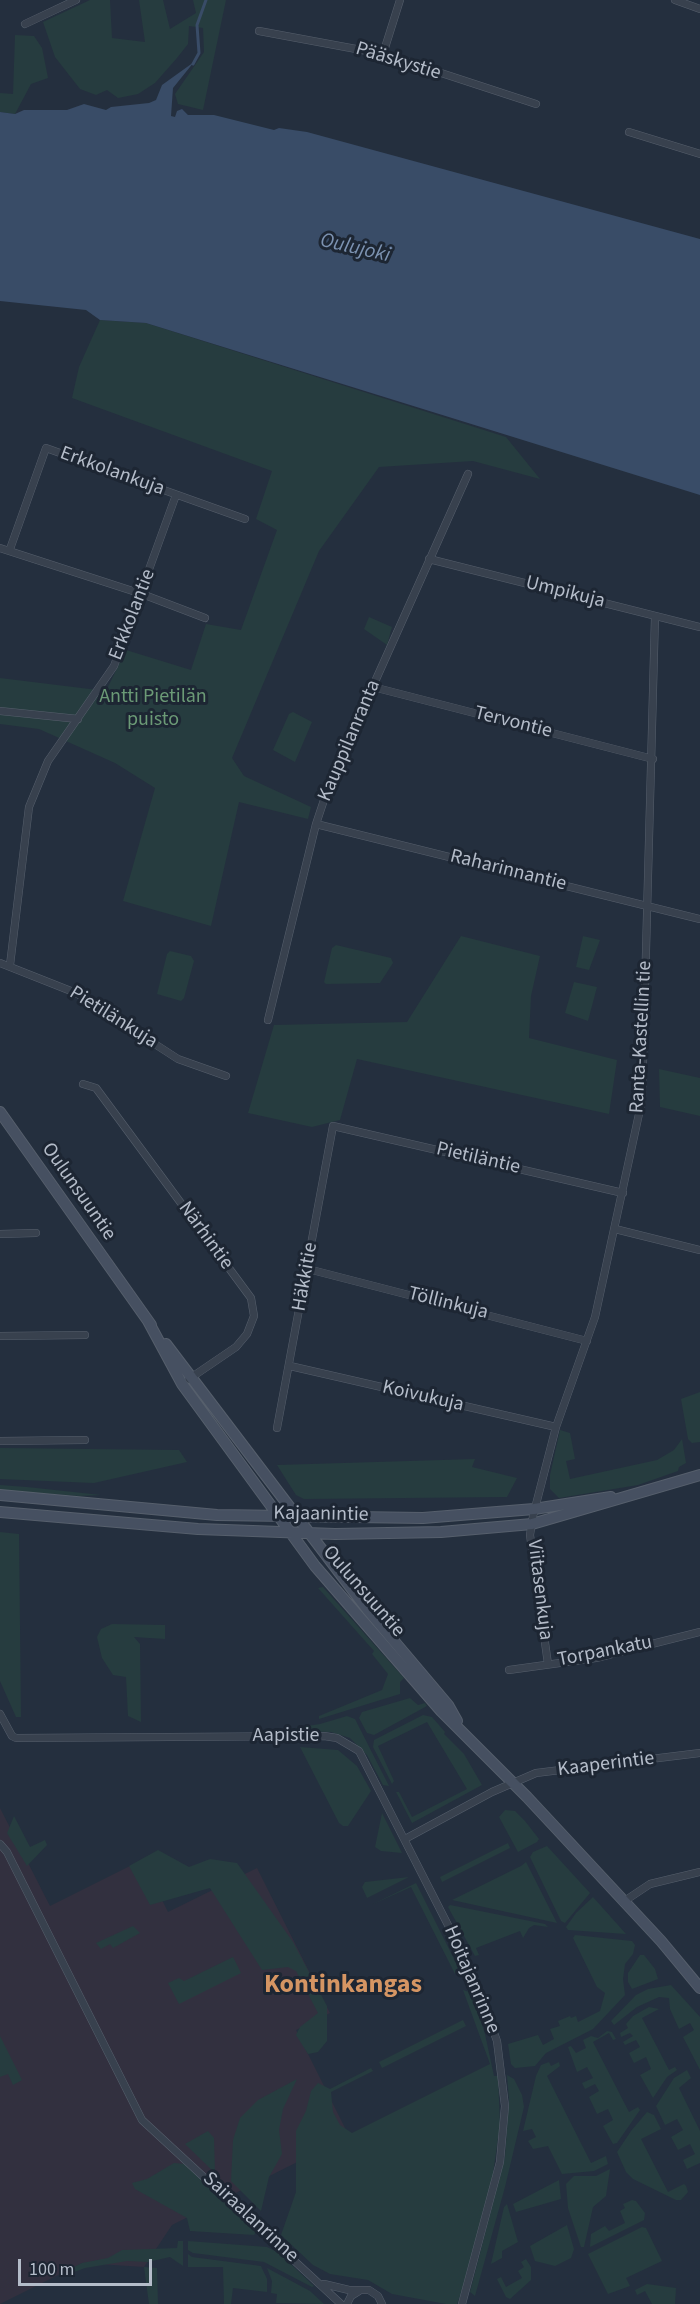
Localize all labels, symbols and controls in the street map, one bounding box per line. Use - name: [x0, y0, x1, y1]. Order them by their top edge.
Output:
- street label: Pääskystie: [352, 38, 444, 86]
- water label: Oulujoki: [317, 229, 393, 269]
- street label: Erkkolankuja: [56, 442, 168, 502]
- street label: Erkkolantie: [105, 566, 161, 664]
- street label: Umpikuja: [523, 572, 607, 614]
- street label: Kauppilanranta: [314, 677, 386, 805]
- park label: Antti Pietilän puisto: [99, 686, 207, 733]
- street label: Tervontie: [472, 702, 554, 744]
- street label: Raharinnantie: [448, 845, 568, 897]
- street label: Ranta-Kastellin tie: [626, 960, 658, 1114]
- street label: Pietilänkuja: [65, 982, 161, 1054]
- street label: Pietiläntie: [434, 1138, 522, 1180]
- street label: Oulunsuuntie: [36, 1139, 120, 1245]
- street label: Närhintie: [172, 1197, 238, 1275]
- street label: Häkkitie: [288, 1241, 324, 1313]
- street label: Töllinkuja: [405, 1282, 491, 1326]
- street label: Koivukuja: [380, 1376, 466, 1418]
- street label: Kajaanintie: [273, 1502, 369, 1528]
- street label: Viitasenkuja: [521, 1538, 557, 1642]
- street label: Oulunsuuntie: [317, 1541, 409, 1643]
- street label: Torpankatu: [556, 1631, 654, 1673]
- street label: Aapistie: [253, 1725, 319, 1749]
- street label: Kaaperintie: [556, 1747, 656, 1783]
- street label: Hoitajanrinne: [438, 1922, 504, 2038]
- district label: Kontinkangas: [264, 1970, 422, 2002]
- street label: Sairaalanrinne: [197, 2168, 303, 2268]
- scale bar: [21, 2247, 154, 2285]
- text: 100 m: [29, 2257, 74, 2282]

